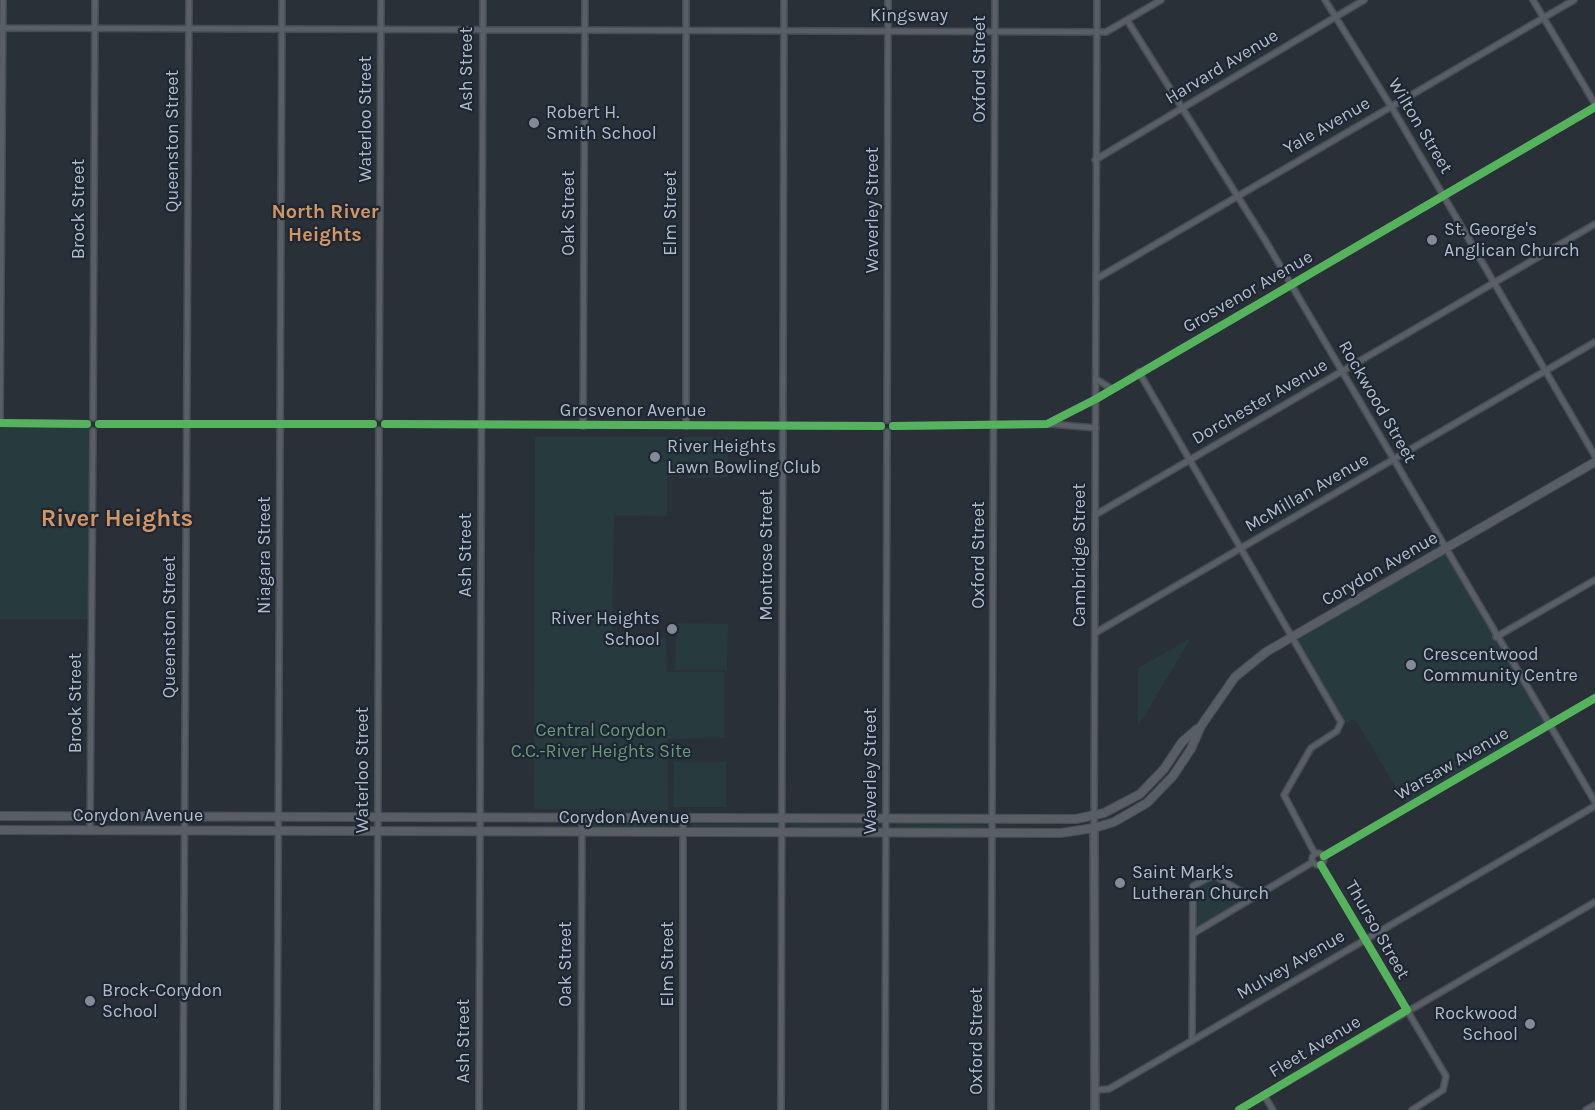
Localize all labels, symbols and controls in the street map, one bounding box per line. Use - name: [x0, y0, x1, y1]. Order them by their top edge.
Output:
- street label: Kingsway: [870, 5, 948, 27]
- street label: Oxford Street: [969, 15, 991, 123]
- street label: Harvard Avenue: [1162, 25, 1282, 109]
- street label: Ash Street: [456, 27, 478, 111]
- street label: Waterloo Street: [355, 56, 377, 182]
- street label: Queenston Street: [162, 70, 184, 212]
- street label: Wilton Street: [1383, 74, 1457, 178]
- street label: Yale Avenue: [1280, 93, 1374, 159]
- place label: Robert H. Smith School: [546, 102, 657, 144]
- marker: Robert H. Smith School: [527, 116, 541, 130]
- street label: Waverley Street: [862, 147, 884, 273]
- street label: Brock Street: [68, 159, 90, 259]
- street label: Oak Street: [558, 170, 580, 256]
- street label: Elm Street: [660, 170, 682, 256]
- district label: North River Heights: [271, 200, 379, 247]
- place label: St. George's Anglican Church: [1444, 219, 1580, 262]
- marker: St. George's Anglican Church: [1425, 233, 1439, 247]
- street label: Grosvenor Avenue: [1179, 246, 1317, 338]
- street label: Rockwood Street: [1333, 337, 1421, 467]
- street label: Dorchester Avenue: [1188, 354, 1332, 450]
- street label: Grosvenor Avenue: [560, 400, 706, 422]
- place label: River Heights Lawn Bowling Club: [667, 436, 821, 478]
- street label: McMillan Avenue: [1241, 449, 1373, 537]
- marker: River Heights Lawn Bowling Club: [648, 450, 662, 464]
- street label: Cambridge Street: [1069, 483, 1091, 627]
- street label: Montrose Street: [756, 489, 778, 621]
- street label: Niagara Street: [254, 496, 276, 614]
- street label: Oxford Street: [968, 501, 990, 609]
- district label: River Heights: [41, 505, 193, 533]
- street label: Ash Street: [455, 513, 477, 597]
- street label: Corydon Avenue: [1318, 527, 1442, 611]
- street label: Queenston Street: [159, 556, 181, 698]
- place label: River Heights School: [551, 608, 660, 650]
- marker: River Heights School: [665, 622, 679, 636]
- place label: Crescentwood Community Centre: [1423, 644, 1578, 686]
- street label: Brock Street: [65, 653, 87, 753]
- marker: Crescentwood Community Centre: [1404, 658, 1418, 672]
- street label: Waterloo Street: [352, 707, 374, 833]
- street label: Waverley Street: [860, 708, 882, 834]
- park label: Central Corydon C.C.-River Heights Site: [511, 720, 691, 762]
- street label: Warsaw Avenue: [1391, 723, 1513, 805]
- street label: Corydon Avenue: [73, 805, 203, 827]
- street label: Corydon Avenue: [559, 807, 689, 829]
- place label: Saint Mark's Lutheran Church: [1132, 862, 1269, 904]
- marker: Saint Mark's Lutheran Church: [1113, 876, 1127, 890]
- street label: Thurso Street: [1340, 877, 1414, 983]
- street label: Oak Street: [555, 921, 577, 1007]
- street label: Elm Street: [657, 921, 679, 1007]
- street label: Mulvey Avenue: [1233, 925, 1349, 1005]
- place label: Brock-Corydon School: [102, 980, 222, 1022]
- street label: Oxford Street: [966, 987, 988, 1095]
- marker: Brock-Corydon School: [83, 994, 97, 1008]
- street label: Ash Street: [453, 999, 475, 1083]
- place label: Rockwood School: [1434, 1003, 1518, 1046]
- street label: Fleet Avenue: [1265, 1011, 1365, 1083]
- marker: Rockwood School: [1523, 1017, 1537, 1031]

